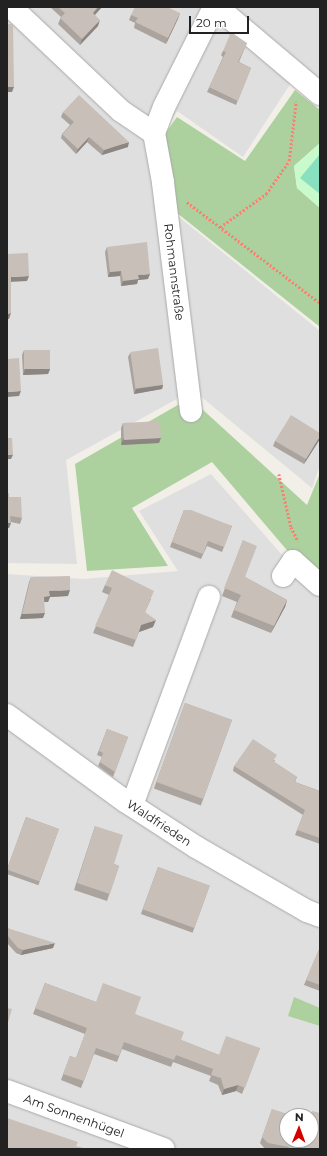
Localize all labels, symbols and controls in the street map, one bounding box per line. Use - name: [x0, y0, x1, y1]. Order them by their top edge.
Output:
- scale bar: [191, 8, 251, 34]
- text: 20 m: [196, 15, 227, 30]
- street label: Rohmannstraße: [161, 223, 187, 321]
- street label: Waldfrieden: [124, 797, 194, 849]
- street label: Am Sonnenhügel: [22, 1091, 126, 1141]
- north arrow: [279, 1108, 319, 1148]
- text: N: [295, 1110, 304, 1124]

